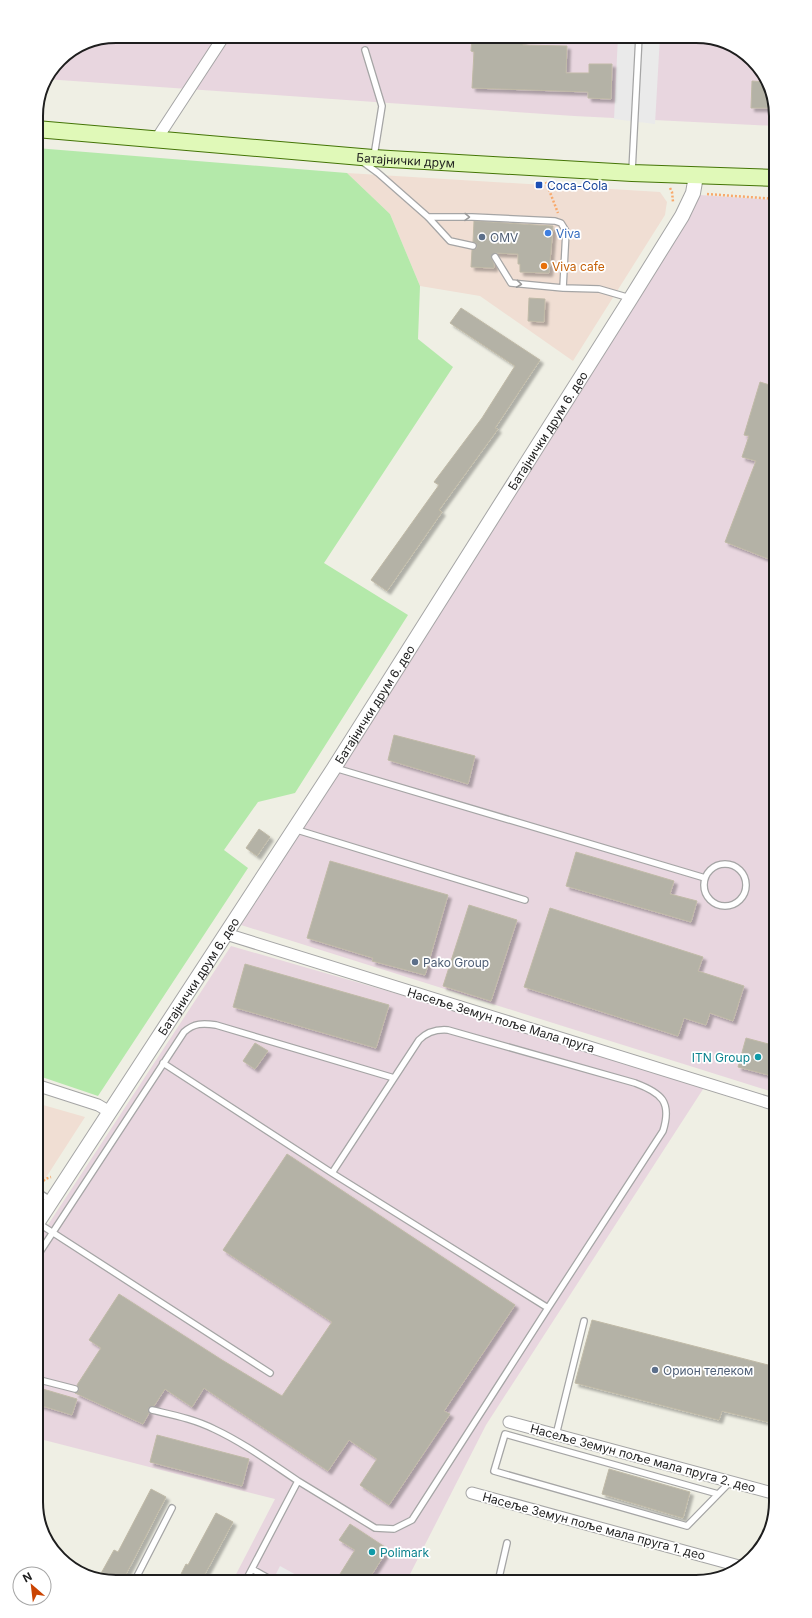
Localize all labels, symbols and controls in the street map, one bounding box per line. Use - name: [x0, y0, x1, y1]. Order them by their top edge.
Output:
- street label: Батајнички друм: [356, 149, 455, 170]
- place label: Coca-Cola: [547, 178, 608, 193]
- marker: Coca-Cola: [534, 180, 544, 190]
- one-way arrow: [464, 213, 470, 221]
- place label: Viva: [556, 226, 581, 241]
- marker: Viva: [543, 228, 553, 238]
- place label: OMV: [490, 230, 518, 245]
- marker: OMV: [477, 232, 487, 242]
- place label: Viva cafe: [552, 259, 605, 274]
- marker: Viva cafe: [539, 261, 549, 271]
- one-way arrow: [516, 279, 522, 288]
- street label: Батајнички друм 6. део: [504, 368, 590, 493]
- street label: Батајнички друм 6. део: [331, 642, 417, 766]
- street label: Батајнички друм 6. део: [154, 914, 242, 1038]
- place label: Pako Group: [423, 955, 489, 970]
- marker: Pako Group: [410, 957, 420, 967]
- street label: Насеље Земун поље Мала пруга: [406, 984, 596, 1056]
- place label: ITN Group: [692, 1050, 750, 1065]
- marker: ITN Group: [753, 1052, 763, 1062]
- place label: Орион телеком: [663, 1363, 753, 1378]
- marker: Орион телеком: [650, 1365, 660, 1375]
- street label: Насеље Земун поље мала пруга 2. део: [529, 1421, 757, 1495]
- street label: Насеље Земун поље мала пруга 1. део: [481, 1489, 707, 1563]
- place label: Polimark: [380, 1545, 430, 1560]
- marker: Polimark: [367, 1547, 377, 1557]
- north arrow: [12, 1566, 52, 1606]
- text: N: [20, 1569, 34, 1585]

